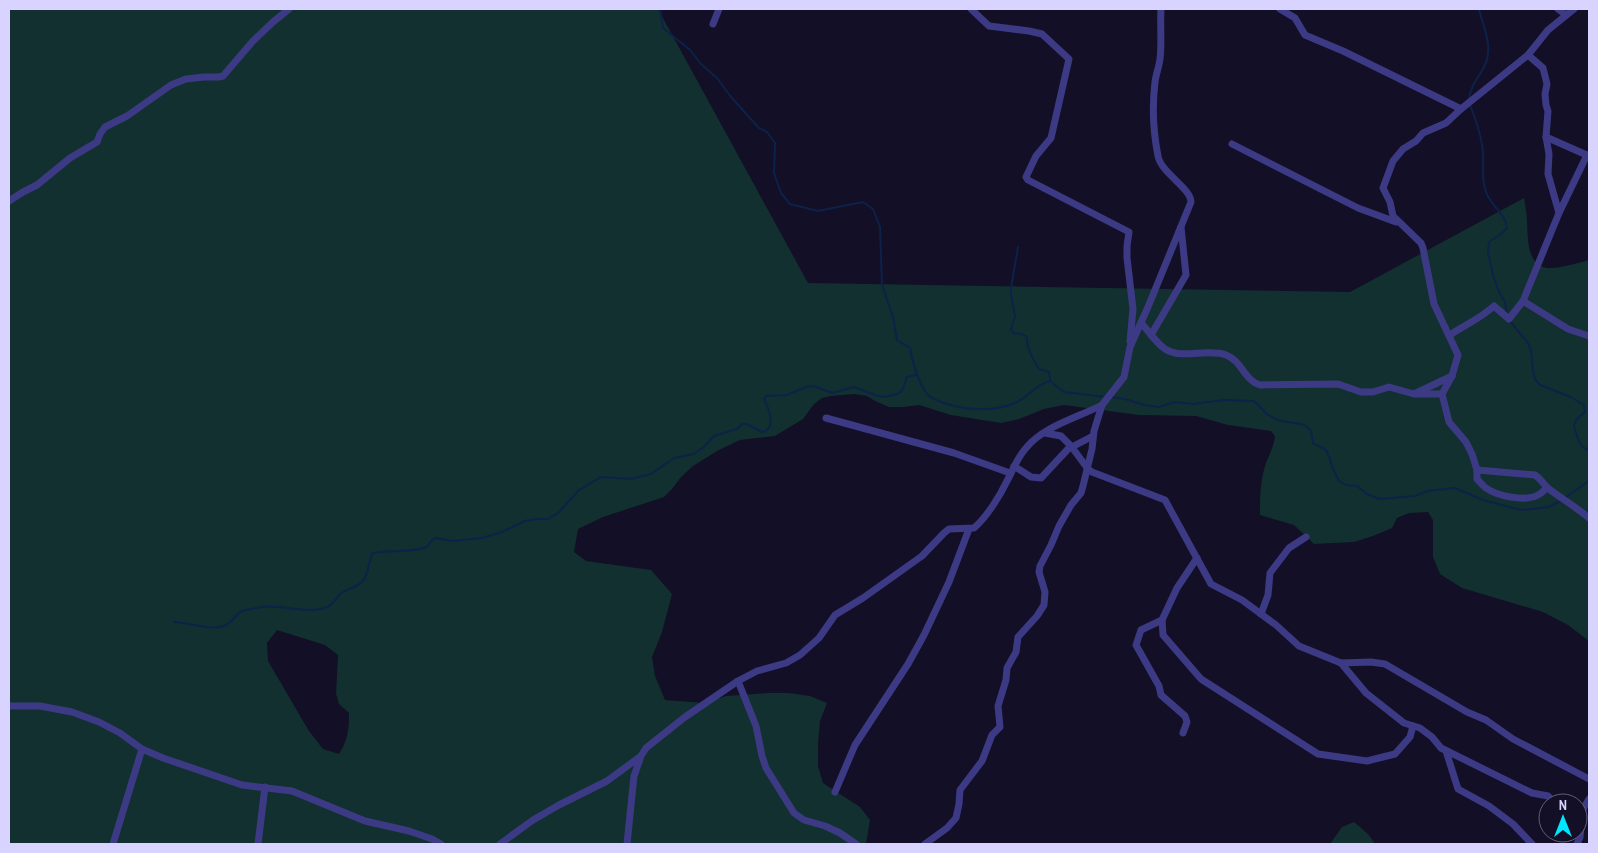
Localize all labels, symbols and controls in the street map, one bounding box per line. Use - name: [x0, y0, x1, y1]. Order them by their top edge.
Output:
- north arrow: [1538, 793, 1588, 843]
- text: N: [1559, 796, 1567, 814]

